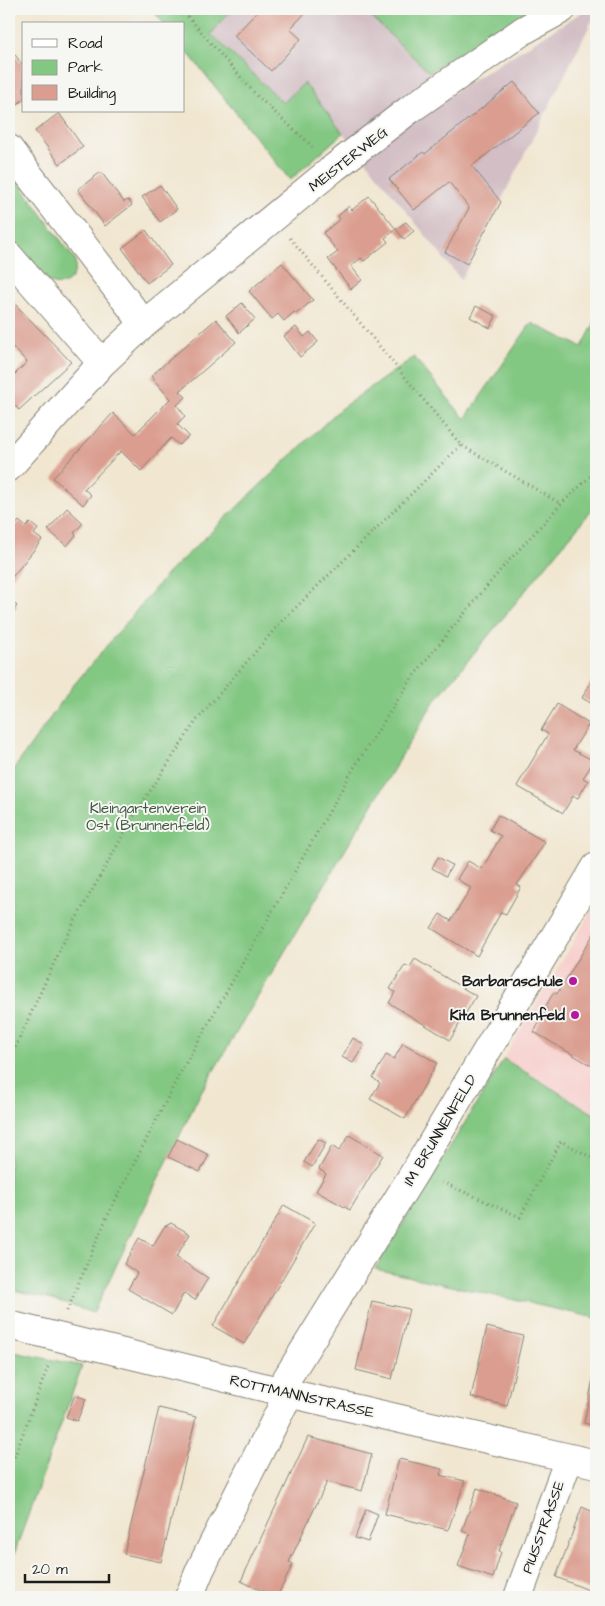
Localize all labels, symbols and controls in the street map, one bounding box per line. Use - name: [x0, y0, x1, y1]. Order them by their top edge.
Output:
- legend: [22, 22, 185, 112]
- text: Road: [68, 33, 103, 54]
- text: Park: [68, 57, 103, 78]
- text: Building: [68, 83, 116, 105]
- street label: MEISTERWEG: [304, 121, 393, 197]
- park label: Kleingartenverein Ost (Brunnenfeld): [86, 798, 210, 836]
- place label: Barbaraschule: [462, 971, 563, 992]
- marker: Barbaraschule: [567, 975, 579, 987]
- place label: Kita Brunnenfeld: [450, 1005, 565, 1026]
- marker: Kita Brunnenfeld: [569, 1009, 581, 1021]
- street label: IM BRUNNENFELD: [399, 1070, 482, 1190]
- street label: ROTTMANNSTRASSE: [228, 1370, 376, 1423]
- street label: PIUSSTRASSE: [517, 1478, 570, 1576]
- scale bar: [25, 1551, 109, 1583]
- text: 20 m: [32, 1559, 68, 1580]

